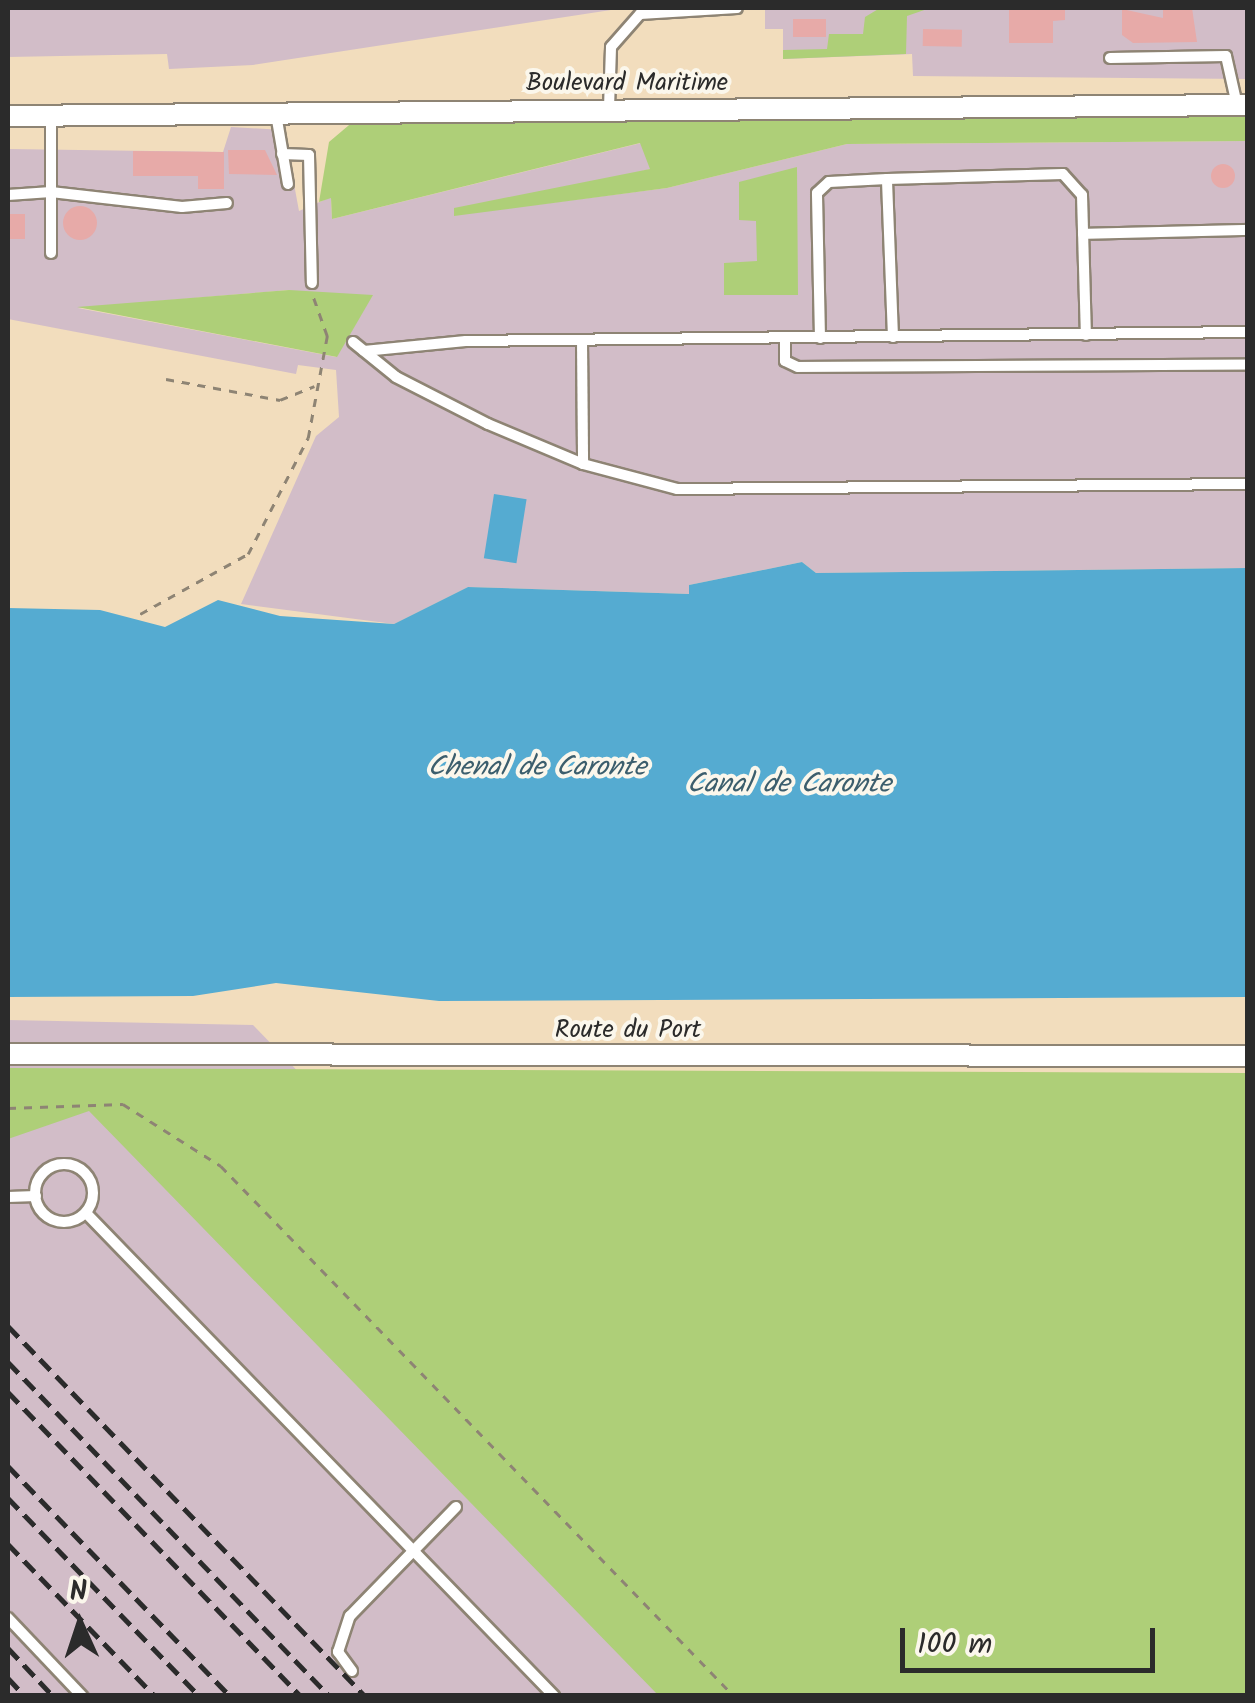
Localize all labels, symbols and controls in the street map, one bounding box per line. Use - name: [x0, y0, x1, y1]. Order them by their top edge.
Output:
- street label: Boulevard Maritime: [526, 68, 728, 98]
- water label: Chenal de Caronte: [428, 751, 646, 785]
- water label: Canal de Caronte: [687, 768, 891, 802]
- street label: Route du Port: [555, 1015, 701, 1045]
- text: N: [68, 1570, 88, 1615]
- north arrow: [30, 1573, 130, 1673]
- scale bar: [905, 1608, 1160, 1670]
- text: 100 m: [917, 1621, 992, 1669]

